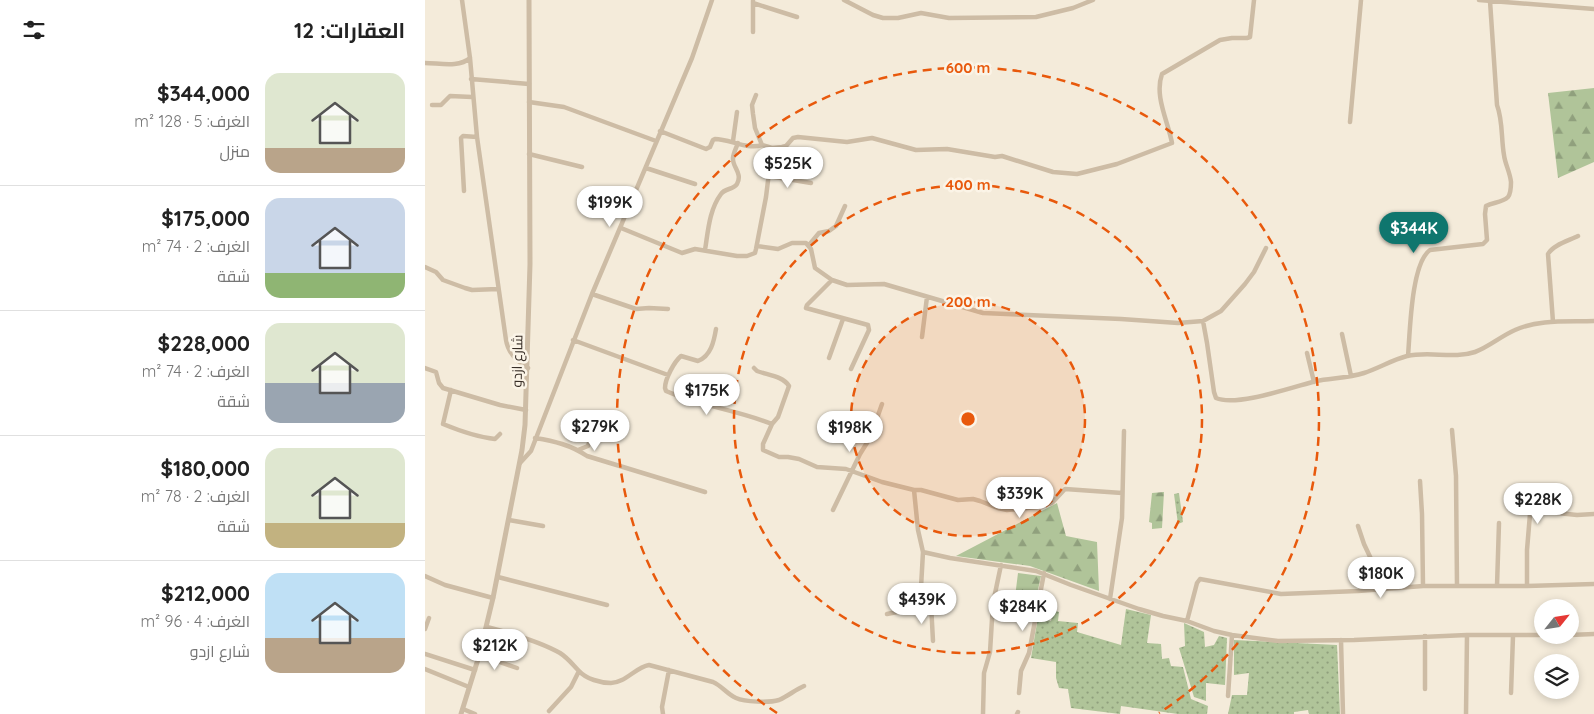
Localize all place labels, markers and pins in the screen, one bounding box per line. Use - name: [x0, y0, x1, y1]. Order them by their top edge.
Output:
- pin: $525K: [753, 146, 823, 189]
- pin: $199K: [575, 186, 645, 228]
- pin: $344K: [1379, 212, 1449, 254]
- pin: $175K: [672, 374, 742, 416]
- pin: $279K: [560, 410, 630, 452]
- pin: $198K: [815, 410, 885, 453]
- centre of rings: [959, 410, 977, 428]
- pin: $339K: [985, 476, 1055, 519]
- pin: $228K: [1503, 482, 1573, 525]
- pin: $180K: [1346, 556, 1416, 599]
- pin: $439K: [887, 582, 957, 625]
- pin: $284K: [988, 590, 1058, 632]
- pin: $212K: [460, 628, 530, 671]

